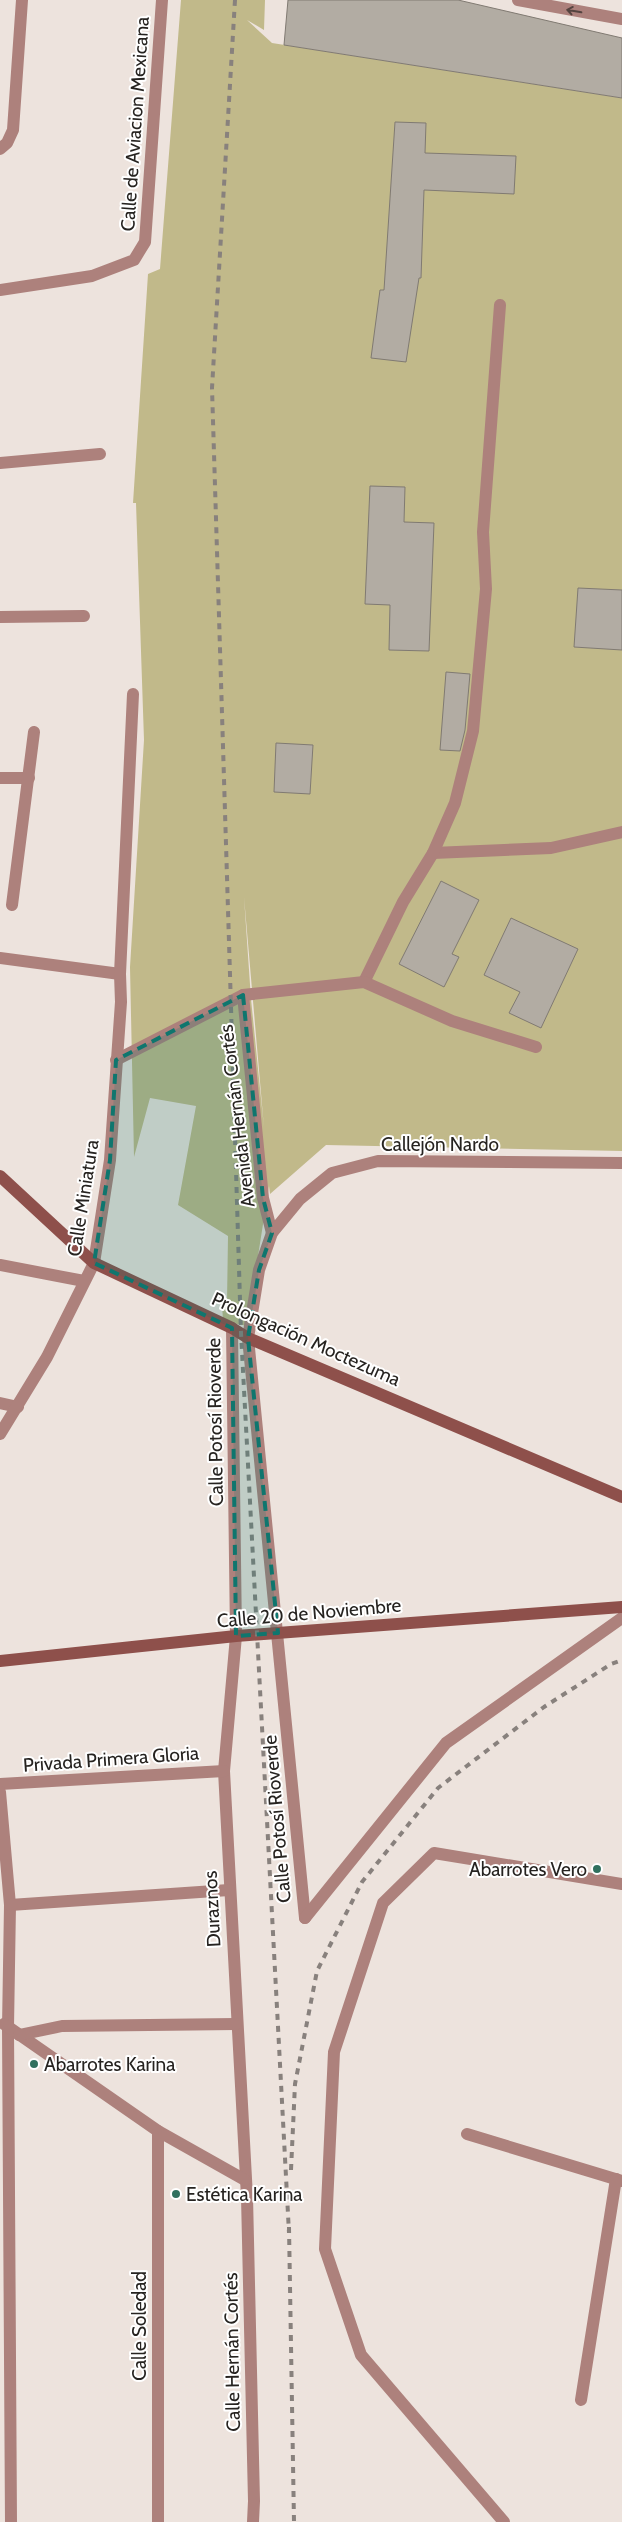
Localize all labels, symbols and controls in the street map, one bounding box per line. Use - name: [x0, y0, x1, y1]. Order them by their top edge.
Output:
- one-way arrow: [566, 5, 582, 15]
- street label: Calle de Aviacion Mexicana: [116, 16, 154, 232]
- street label: Avenida Hernán Cortés: [214, 1023, 260, 1209]
- street label: Callejón Nardo: [381, 1133, 499, 1156]
- street label: Calle Miniatura: [62, 1138, 104, 1258]
- street label: Prolongación Moctezuma: [208, 1287, 404, 1391]
- street label: Calle Potosí Rioverde: [202, 1337, 228, 1506]
- street label: Calle 20 de Noviembre: [216, 1593, 402, 1633]
- street label: Calle Potosí Rioverde: [258, 1734, 296, 1904]
- street label: Privada Primera Gloria: [22, 1741, 200, 1777]
- place label: Abarrotes Vero: [469, 1858, 587, 1881]
- marker: Abarrotes Vero: [591, 1863, 603, 1875]
- street label: Duraznos: [199, 1870, 225, 1948]
- place label: Abarrotes Karina: [44, 2053, 175, 2076]
- marker: Abarrotes Karina: [28, 2058, 40, 2070]
- place label: Estética Karina: [186, 2183, 302, 2206]
- marker: Estética Karina: [170, 2188, 182, 2200]
- street label: Calle Soledad: [128, 2271, 151, 2381]
- street label: Calle Hernán Cortés: [219, 2272, 245, 2432]

